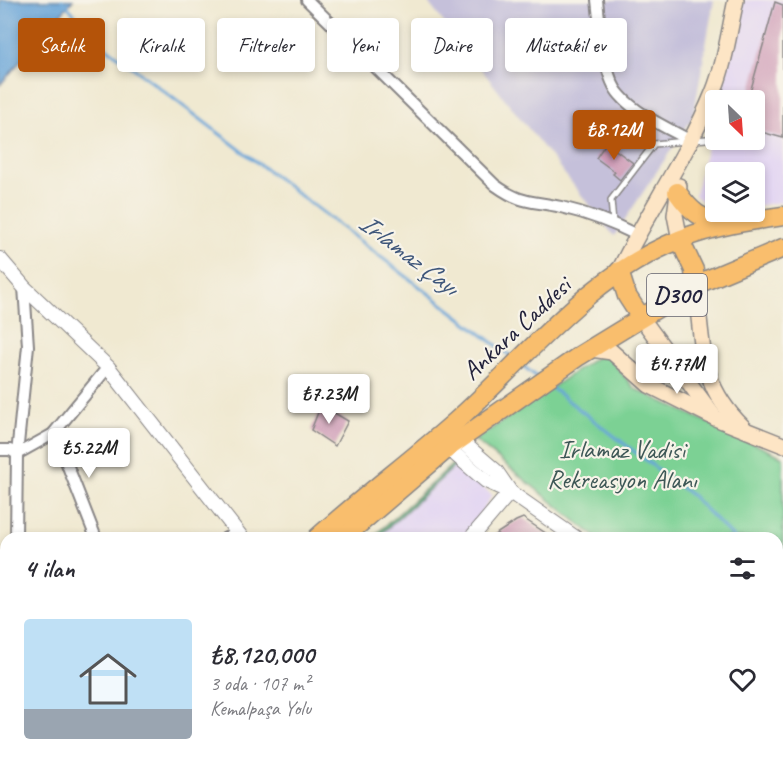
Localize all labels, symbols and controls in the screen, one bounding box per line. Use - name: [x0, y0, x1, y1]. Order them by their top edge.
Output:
- chip: Satılık: [18, 18, 105, 72]
- chip: Kiralık: [117, 18, 205, 72]
- chip: Filtreler: [217, 18, 315, 72]
- chip: Yeni: [327, 18, 399, 72]
- chip: Daire: [411, 18, 493, 72]
- chip: Müstakil ev: [505, 18, 627, 72]
- north arrow: [705, 90, 765, 150]
- map controls: [705, 90, 765, 222]
- pin: ₺8.12M: [565, 110, 663, 161]
- text: ₺8.12M: [587, 117, 641, 142]
- button: layers: [705, 162, 765, 222]
- water label: Irlamaz Çayı: [352, 205, 468, 304]
- street label: Ankara Caddesi: [455, 267, 580, 387]
- road number: D300: [647, 274, 707, 316]
- pin: ₺4.77M: [628, 344, 726, 395]
- text: ₺4.77M: [650, 351, 704, 376]
- pin: ₺7.23M: [280, 374, 378, 425]
- text: ₺7.23M: [302, 381, 356, 406]
- pin: ₺5.22M: [40, 428, 138, 479]
- park label: Irlamaz Vadisi Rekreasyon Alanı: [547, 433, 698, 496]
- text: ₺5.22M: [62, 435, 116, 460]
- text: 4 ilan: [24, 552, 74, 585]
- icon: filters: [726, 552, 759, 585]
- text: ₺8,120,000: [210, 638, 314, 671]
- icon: home: [72, 643, 144, 715]
- icon: heart: [726, 663, 759, 696]
- text: 3 oda · 107 m²: [210, 671, 310, 696]
- text: Kemalpaşa Yolu: [210, 696, 311, 721]

